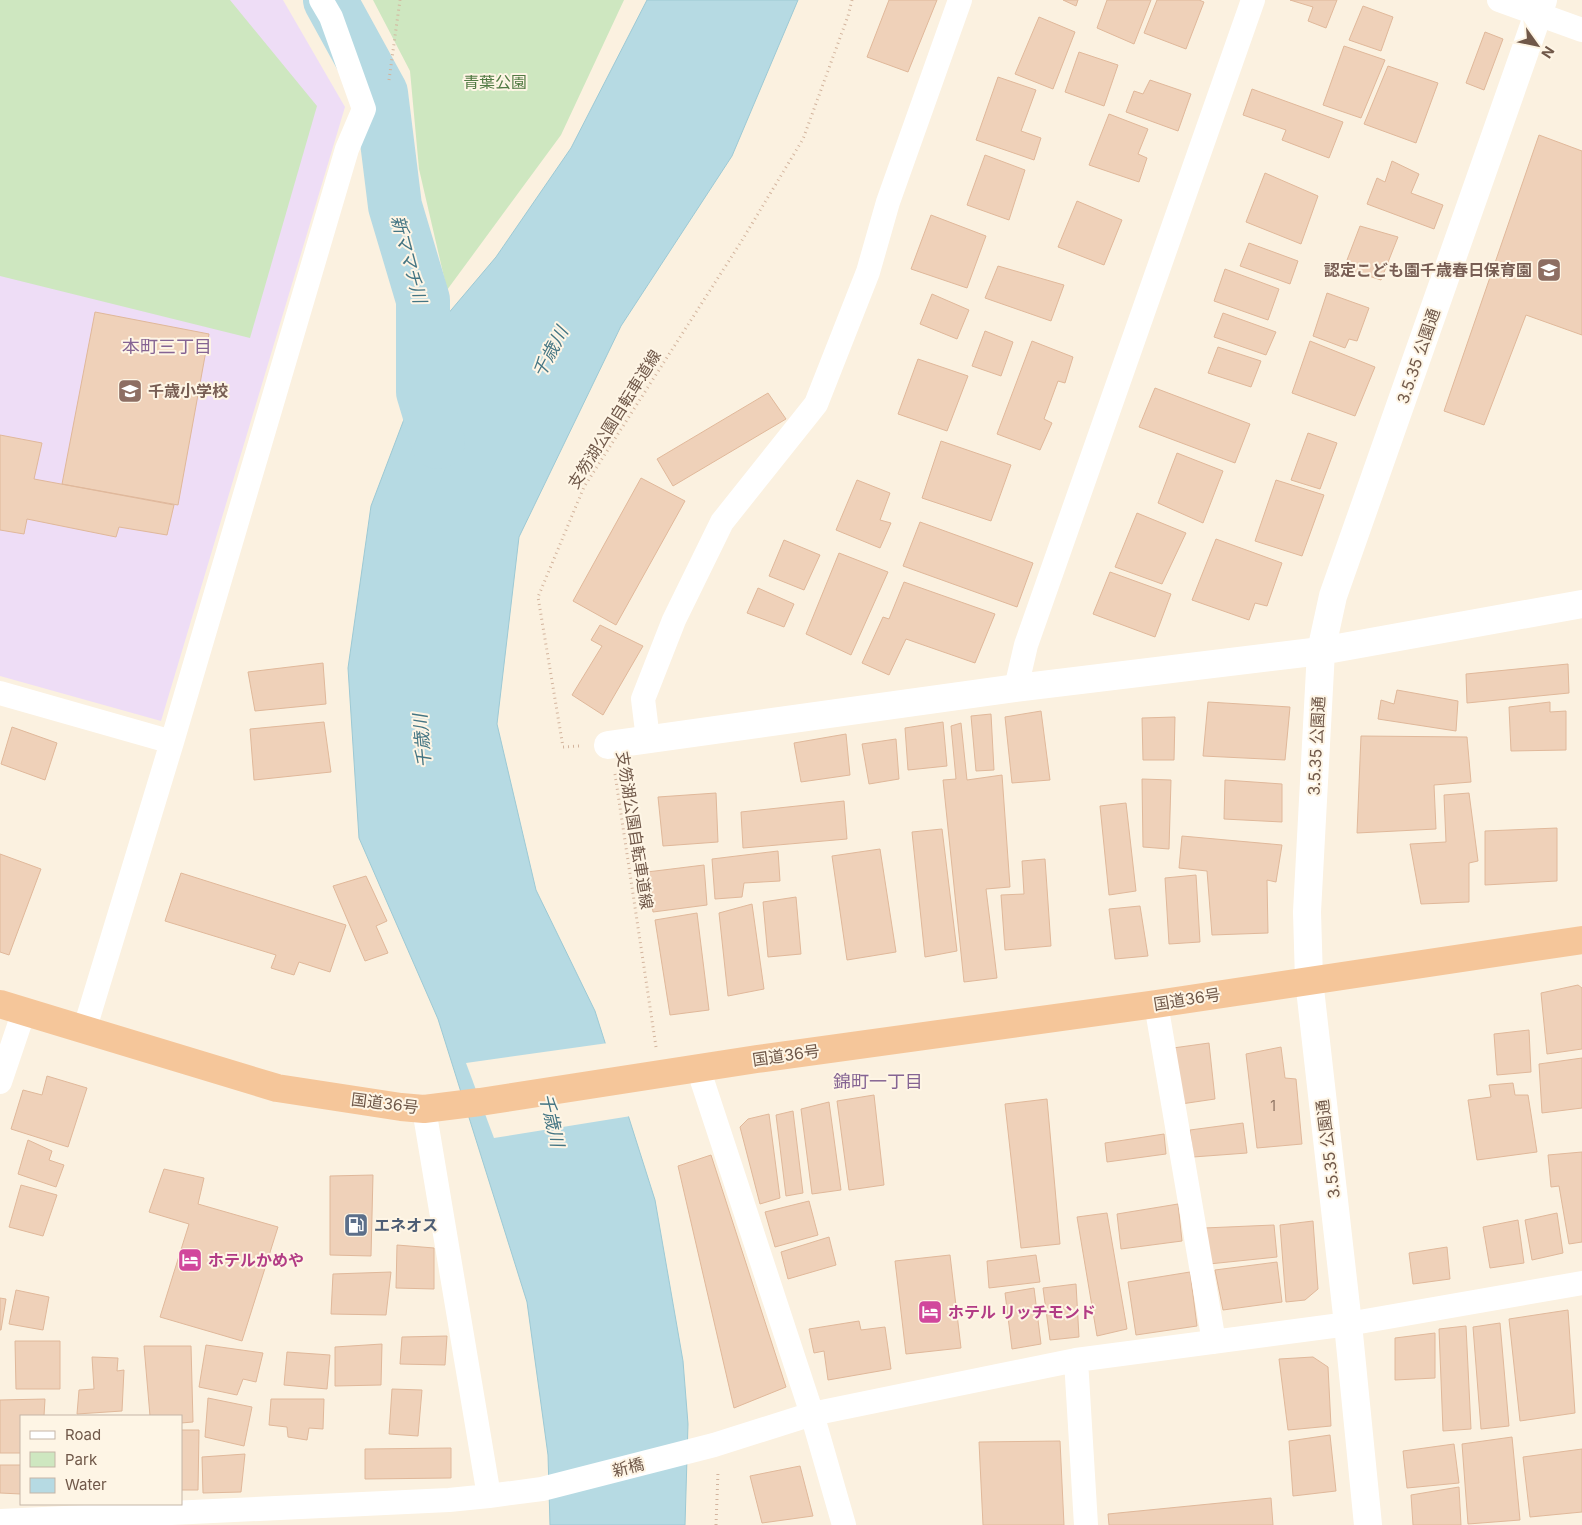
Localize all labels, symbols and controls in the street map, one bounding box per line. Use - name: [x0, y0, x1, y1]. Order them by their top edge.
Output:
- north arrow: [1512, 20, 1562, 70]
- text: N: [1538, 43, 1558, 61]
- park label: 青葉公園: [463, 72, 527, 92]
- water label: 新ママチ川: [387, 213, 431, 307]
- school or university icon: 認定こども園千歳春日保育園: [1536, 257, 1562, 283]
- place label: 認定こども園千歳春日保育園: [1324, 260, 1532, 280]
- street label: 3.5.35 公園通: [1392, 306, 1444, 406]
- water label: 千歳川: [528, 321, 573, 381]
- district label: 本町三丁目: [122, 336, 212, 357]
- street label: 支笏湖公園自転車道線: [563, 346, 665, 492]
- school or university icon: 千歳小学校: [117, 378, 143, 404]
- place label: 千歳小学校: [148, 381, 228, 401]
- street label: 3.5.35 公園通: [1303, 696, 1329, 796]
- water label: 千歳川: [409, 711, 435, 769]
- street label: 支笏湖公園自転車道線: [613, 749, 657, 911]
- street label: 国道36号: [1152, 984, 1222, 1014]
- street label: 国道36号: [751, 1040, 821, 1070]
- district label: 錦町一丁目: [833, 1071, 923, 1092]
- street label: 国道36号: [350, 1089, 420, 1117]
- water label: 千歳川: [536, 1091, 569, 1151]
- house number: 1: [1270, 1097, 1276, 1114]
- street label: 3.5.35 公園通: [1312, 1098, 1344, 1200]
- fuel station icon: エネオス: [343, 1212, 369, 1238]
- place label: エネオス: [374, 1215, 438, 1235]
- hotel icon: ホテルかめや: [177, 1247, 203, 1273]
- place label: ホテルかめや: [208, 1250, 304, 1270]
- hotel icon: ホテル リッチモンド: [917, 1299, 943, 1325]
- place label: ホテル リッチモンド: [948, 1302, 1096, 1322]
- legend: [20, 1415, 182, 1505]
- text: Road: [65, 1425, 101, 1444]
- text: Park: [65, 1450, 98, 1469]
- street label: 新橋: [610, 1453, 646, 1481]
- text: Water: [65, 1475, 107, 1494]

